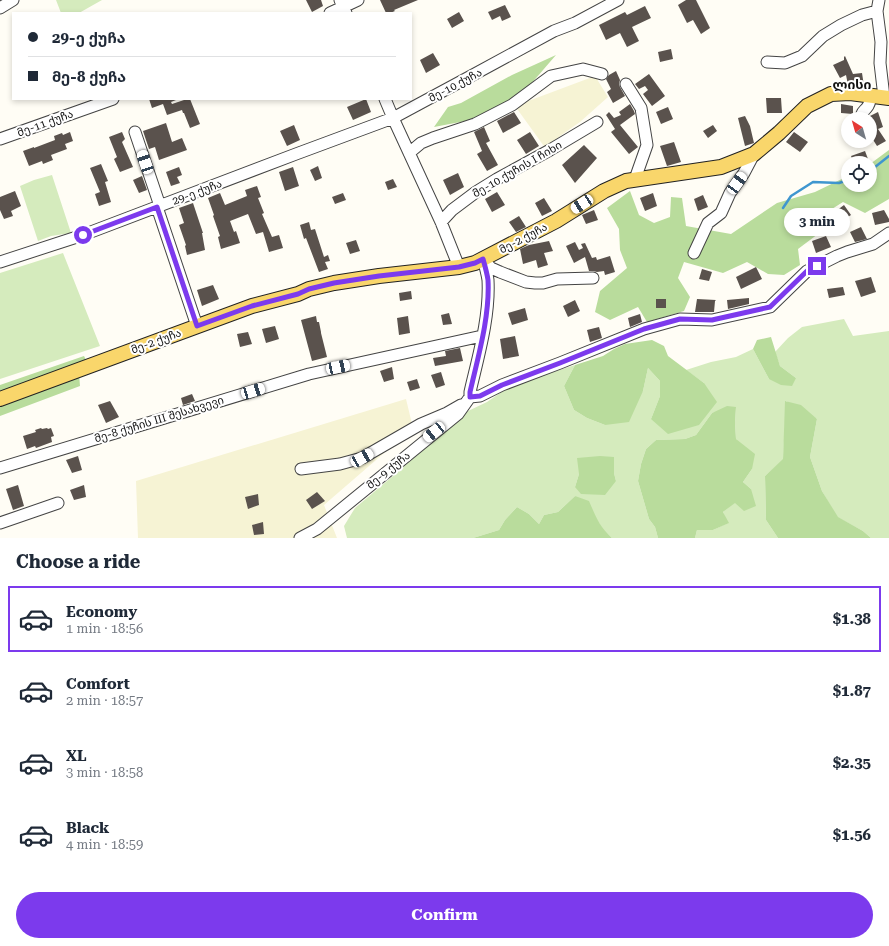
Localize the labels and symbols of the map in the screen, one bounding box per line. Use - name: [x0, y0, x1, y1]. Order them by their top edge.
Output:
- street label: მე-10 ქუჩა: [426, 66, 484, 105]
- district label: ლისი: [833, 77, 872, 93]
- street label: მე-11 ქუჩა: [15, 107, 75, 140]
- north arrow: [841, 112, 877, 148]
- street label: მე-10 ქუჩის I ჩიხი: [470, 139, 564, 200]
- car: [135, 149, 155, 175]
- car: [725, 170, 749, 196]
- street label: 29-ე ქუჩა: [171, 177, 224, 208]
- car: [569, 192, 595, 216]
- callout: 3 min: [784, 208, 850, 236]
- street label: მე-2 ქუჩა: [497, 220, 549, 256]
- route start: [74, 226, 92, 244]
- route end: [808, 257, 826, 275]
- street label: მე-2 ქუჩა: [129, 326, 183, 357]
- car: [325, 359, 351, 375]
- car: [240, 382, 266, 400]
- street label: მე-8 ქუჩის III შესახვევი: [93, 394, 225, 445]
- car: [421, 420, 447, 444]
- car: [349, 447, 375, 469]
- street label: მე-9 ქუჩა: [364, 449, 413, 492]

